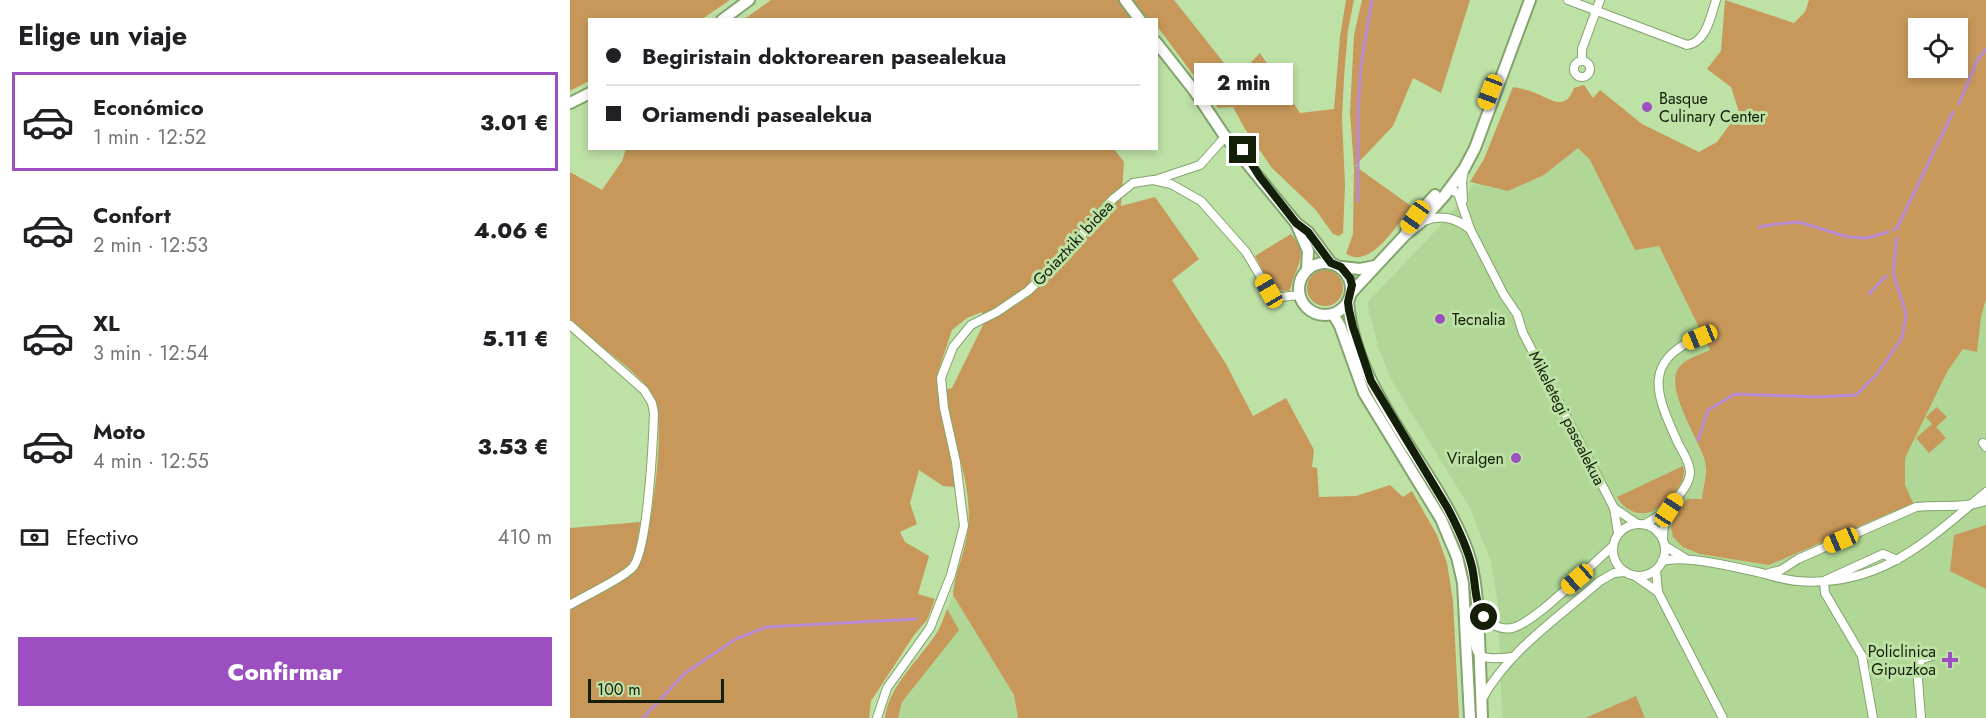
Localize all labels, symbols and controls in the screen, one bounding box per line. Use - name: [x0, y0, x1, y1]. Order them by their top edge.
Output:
- text: Elige un viaje: [18, 16, 187, 55]
- map controls: [1908, 18, 1968, 78]
- button: locate: [1908, 18, 1968, 78]
- text: Begiristain doktorearen pasealekua: [642, 40, 1006, 72]
- callout: 2 min: [1194, 63, 1292, 105]
- text: 2 min: [1217, 69, 1270, 98]
- car: [1475, 72, 1505, 112]
- place label: Basque Culinary Center: [1659, 87, 1766, 128]
- text: Económico: [93, 91, 204, 123]
- icon: car: [21, 95, 75, 149]
- text: Oriamendi pasealekua: [642, 98, 872, 130]
- marker: Basque Culinary Center: [1640, 100, 1654, 114]
- text: 3.01 €: [480, 106, 549, 138]
- text: 1 min · 12:52: [93, 123, 206, 152]
- route end: [1229, 136, 1256, 163]
- street label: Goiaztxiki bidea: [1027, 195, 1119, 291]
- car: [1397, 197, 1433, 237]
- text: Confort: [93, 199, 171, 231]
- icon: car: [21, 203, 75, 257]
- text: 4.06 €: [474, 214, 549, 246]
- text: 2 min · 12:53: [93, 231, 208, 260]
- car: [1252, 271, 1286, 311]
- text: XL: [93, 307, 120, 339]
- place label: Tecnalia: [1452, 308, 1505, 331]
- icon: car: [21, 311, 75, 365]
- marker: Tecnalia: [1433, 312, 1447, 326]
- text: 5.11 €: [482, 322, 549, 354]
- car: [1680, 322, 1720, 352]
- text: 3 min · 12:54: [93, 339, 209, 368]
- street label: Mikeletegi pasealekua: [1523, 347, 1611, 489]
- text: Moto: [93, 415, 146, 447]
- icon: car: [21, 419, 75, 473]
- text: 3.53 €: [478, 430, 549, 462]
- text: 4 min · 12:55: [93, 447, 209, 476]
- place label: Viralgen: [1447, 447, 1504, 470]
- marker: Viralgen: [1509, 451, 1523, 465]
- car: [1652, 490, 1686, 530]
- icon: cash: [18, 521, 51, 554]
- text: Efectivo: [66, 521, 139, 553]
- text: 410 m: [498, 523, 552, 552]
- car: [1821, 525, 1861, 555]
- car: [1558, 560, 1596, 598]
- route start: [1470, 603, 1497, 630]
- button: Confirmar: [18, 637, 552, 706]
- place label: Policlinica Gipuzkoa: [1868, 640, 1936, 681]
- marker: Policlinica Gipuzkoa: [1941, 651, 1959, 669]
- scale bar: [588, 676, 724, 704]
- text: 100 m: [597, 678, 641, 701]

